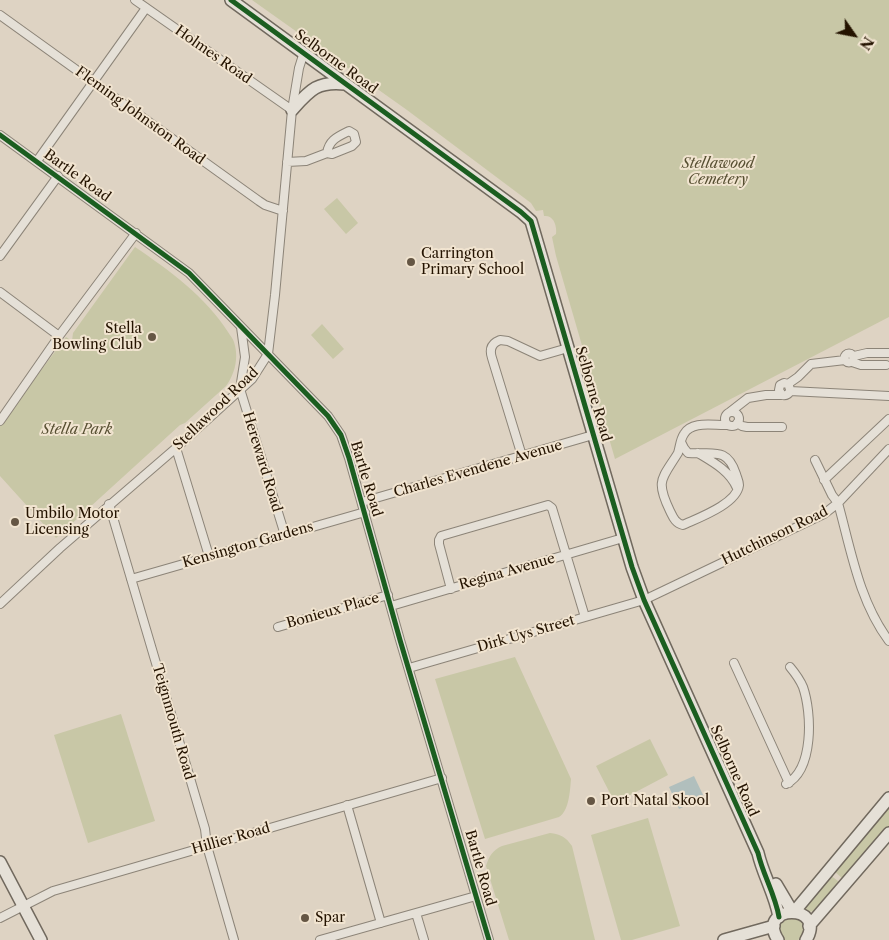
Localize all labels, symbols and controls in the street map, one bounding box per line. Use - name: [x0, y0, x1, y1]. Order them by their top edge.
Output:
- north arrow: [829, 10, 879, 60]
- street label: Holmes Road: [171, 22, 255, 88]
- street label: Selborne Road: [291, 26, 381, 98]
- text: N: [856, 33, 877, 53]
- street label: Fleming Johnston Road: [72, 63, 208, 169]
- street label: Bartle Road: [40, 146, 114, 206]
- park label: Stellawood Cemetery: [682, 156, 754, 188]
- place label: Carrington Primary School: [421, 246, 524, 278]
- marker: Carrington Primary School: [405, 256, 417, 268]
- place label: Stella Bowling Club: [52, 321, 142, 354]
- marker: Stella Bowling Club: [146, 331, 158, 343]
- street label: Selborne Road: [571, 344, 615, 444]
- street label: Stellawood Road: [170, 364, 262, 454]
- street label: Hereward Road: [239, 410, 285, 514]
- park label: Stella Park: [42, 422, 112, 438]
- street label: Charles Evendene Avenue: [392, 437, 564, 501]
- street label: Bartle Road: [347, 439, 385, 519]
- street label: Hutchinson Road: [719, 503, 831, 569]
- place label: Umbilo Motor Licensing: [25, 506, 119, 538]
- marker: Umbilo Motor Licensing: [9, 516, 21, 528]
- street label: Kensington Gardens: [181, 518, 315, 572]
- street label: Regina Avenue: [457, 550, 557, 594]
- street label: Bonieux Place: [285, 590, 381, 632]
- street label: Dirk Uys Street: [475, 612, 577, 656]
- street label: Teignmouth Road: [148, 662, 198, 782]
- street label: Selborne Road: [706, 723, 762, 819]
- place label: Port Natal Skool: [601, 793, 709, 809]
- marker: Port Natal Skool: [585, 795, 597, 807]
- street label: Hillier Road: [190, 820, 272, 858]
- street label: Bartle Road: [461, 828, 499, 908]
- place label: Spar: [315, 910, 345, 926]
- marker: Spar: [299, 912, 311, 924]

